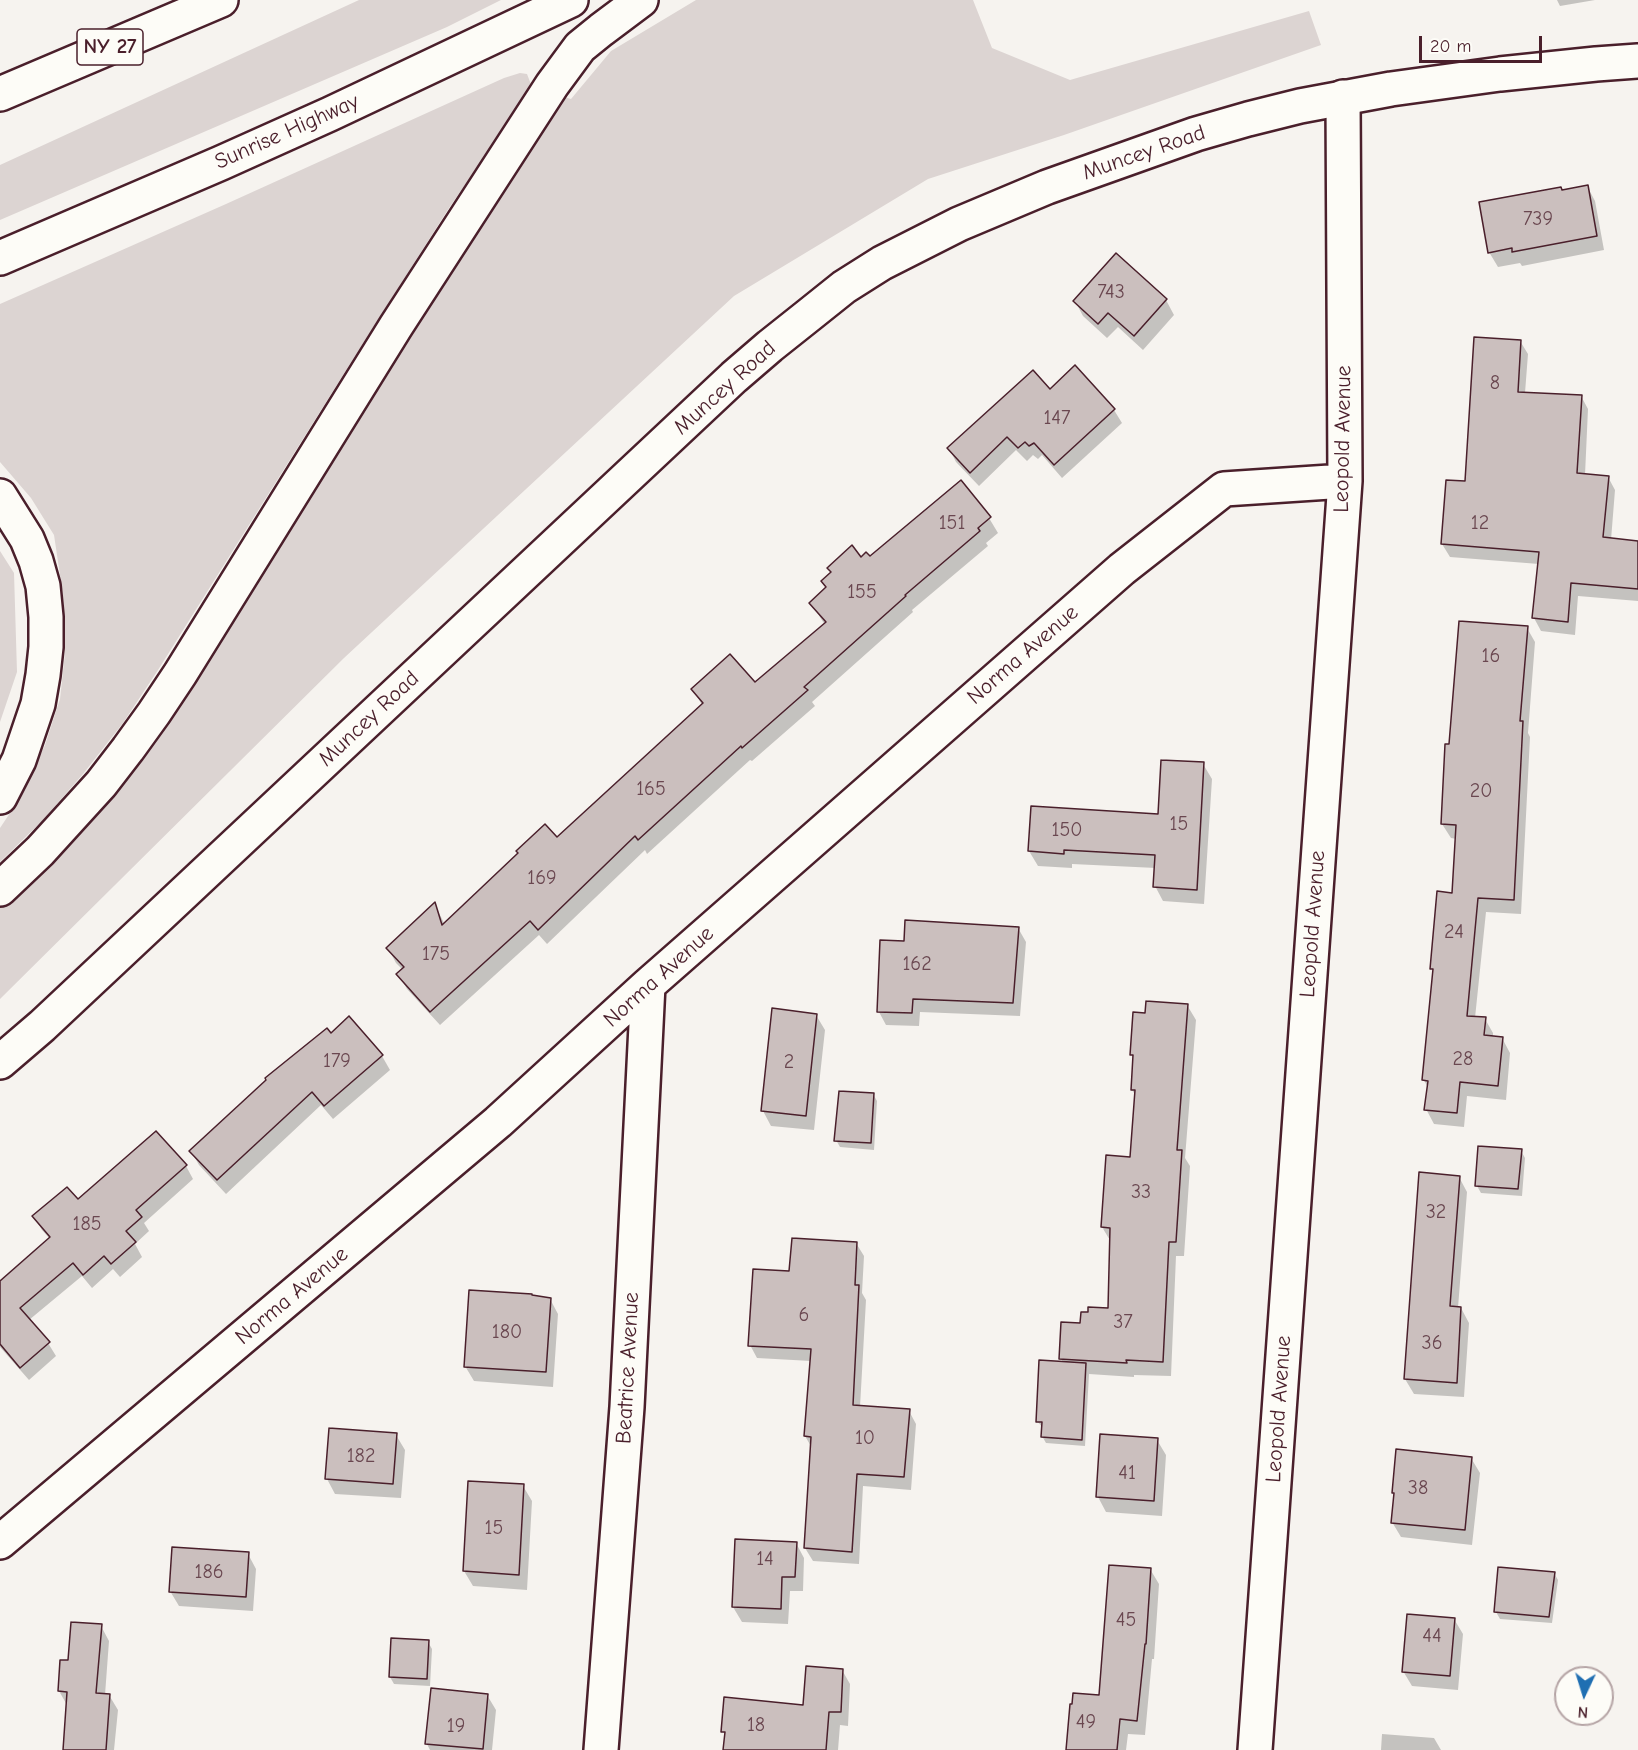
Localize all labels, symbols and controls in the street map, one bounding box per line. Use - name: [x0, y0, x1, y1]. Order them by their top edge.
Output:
- scale bar: [1422, 24, 1545, 62]
- road number: NY 27: [77, 29, 143, 65]
- text: 20 m: [1430, 36, 1471, 57]
- street label: Sunrise Highway: [211, 88, 363, 176]
- street label: Muncey Road: [1079, 120, 1209, 186]
- house number: 739: [1523, 207, 1553, 231]
- house number: 743: [1097, 280, 1125, 304]
- street label: Muncey Road: [669, 335, 781, 441]
- street label: Leopold Avenue: [1329, 365, 1357, 513]
- house number: 8: [1490, 371, 1500, 395]
- house number: 147: [1043, 406, 1071, 430]
- house number: 151: [939, 511, 965, 535]
- house number: 12: [1471, 511, 1489, 535]
- house number: 155: [847, 580, 877, 604]
- street label: Norma Avenue: [962, 600, 1084, 710]
- house number: 16: [1482, 644, 1500, 668]
- street label: Muncey Road: [313, 666, 425, 772]
- house number: 165: [636, 777, 666, 801]
- house number: 20: [1470, 779, 1492, 803]
- house number: 15: [1170, 812, 1188, 836]
- house number: 150: [1052, 818, 1082, 842]
- street label: Leopold Avenue: [1295, 850, 1331, 998]
- house number: 169: [527, 866, 557, 890]
- house number: 24: [1444, 920, 1464, 944]
- street label: Norma Avenue: [599, 921, 719, 1033]
- house number: 175: [422, 942, 450, 966]
- house number: 162: [902, 952, 932, 976]
- house number: 28: [1453, 1047, 1473, 1071]
- house number: 179: [323, 1049, 351, 1073]
- house number: 2: [784, 1050, 794, 1074]
- house number: 33: [1131, 1180, 1151, 1204]
- house number: 32: [1426, 1200, 1446, 1224]
- house number: 185: [72, 1212, 102, 1236]
- street label: Norma Avenue: [230, 1241, 354, 1351]
- street label: Beatrice Avenue: [611, 1291, 645, 1445]
- house number: 6: [799, 1303, 809, 1327]
- house number: 37: [1113, 1310, 1133, 1334]
- house number: 180: [492, 1320, 522, 1344]
- house number: 36: [1422, 1331, 1442, 1355]
- street label: Leopold Avenue: [1261, 1335, 1297, 1483]
- house number: 10: [855, 1426, 875, 1450]
- house number: 182: [347, 1444, 375, 1468]
- house number: 41: [1118, 1461, 1136, 1485]
- house number: 38: [1408, 1476, 1428, 1500]
- house number: 15: [485, 1516, 503, 1540]
- house number: 14: [756, 1547, 774, 1571]
- house number: 186: [194, 1560, 224, 1584]
- house number: 45: [1116, 1608, 1136, 1632]
- house number: 44: [1422, 1624, 1442, 1648]
- north arrow: [1554, 1666, 1614, 1726]
- text: N: [1577, 1703, 1589, 1721]
- house number: 49: [1076, 1710, 1096, 1734]
- house number: 18: [747, 1713, 765, 1737]
- house number: 19: [447, 1714, 465, 1738]

